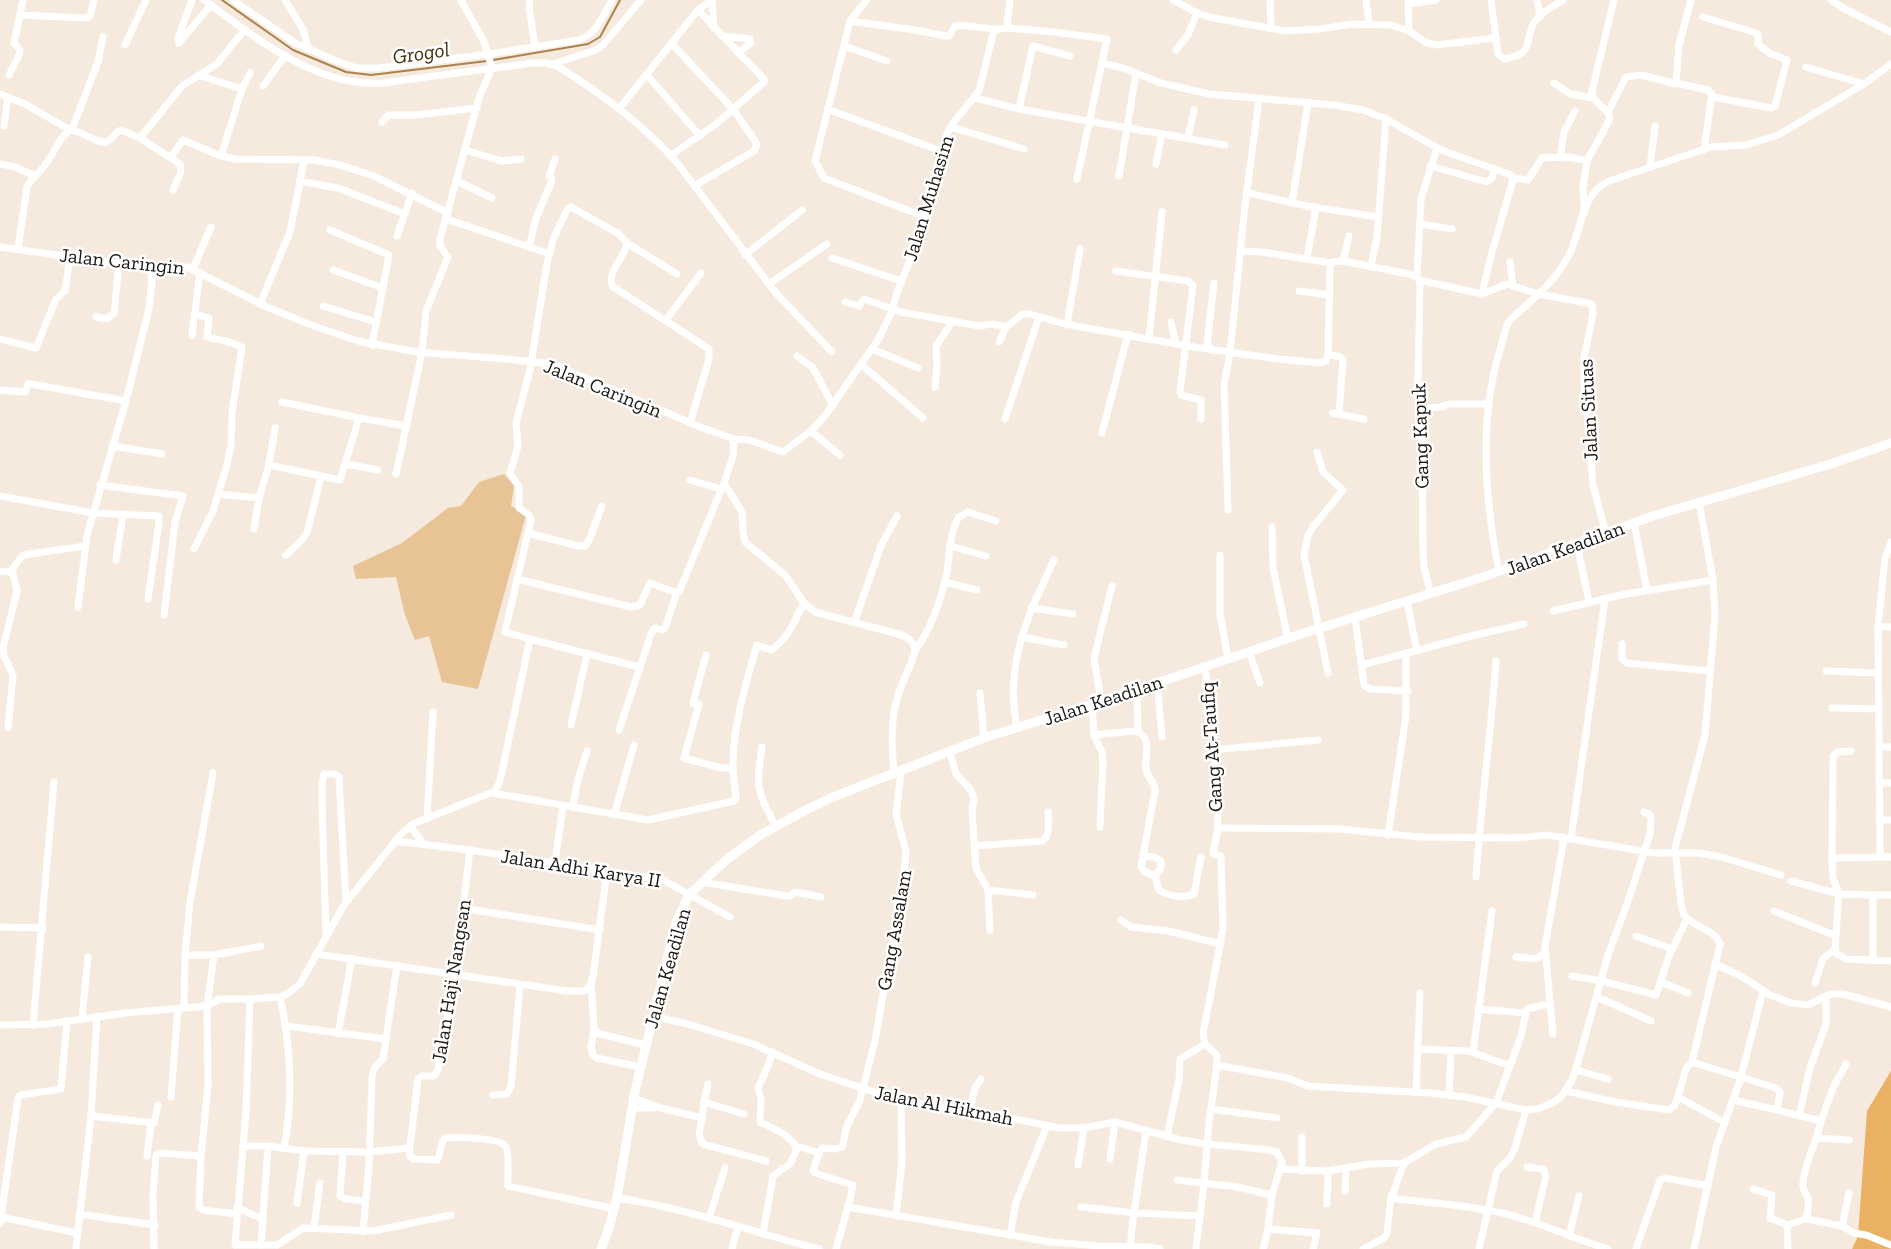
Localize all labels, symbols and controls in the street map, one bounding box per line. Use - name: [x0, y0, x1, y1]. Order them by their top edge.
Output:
- water label: Grogol: [391, 36, 451, 69]
- street label: Jalan Muhasim: [897, 132, 959, 264]
- street label: Jalan Caringin: [58, 243, 186, 280]
- street label: Jalan Caringin: [540, 353, 666, 423]
- street label: Jalan Situas: [1573, 358, 1603, 462]
- street label: Gang Kapuk: [1406, 382, 1434, 489]
- street label: Jalan Keadilan: [1503, 515, 1628, 580]
- street label: Jalan Keadilan: [1040, 669, 1166, 731]
- street label: Gang At-Taufiq: [1194, 681, 1228, 813]
- street label: Jalan Adhi Karya II: [499, 843, 663, 893]
- street label: Gang Assalam: [872, 867, 917, 992]
- street label: Jalan Haji Nangsan: [426, 897, 476, 1064]
- street label: Jalan Keadilan: [638, 905, 696, 1031]
- street label: Jalan Al Hikmah: [873, 1080, 1016, 1130]

